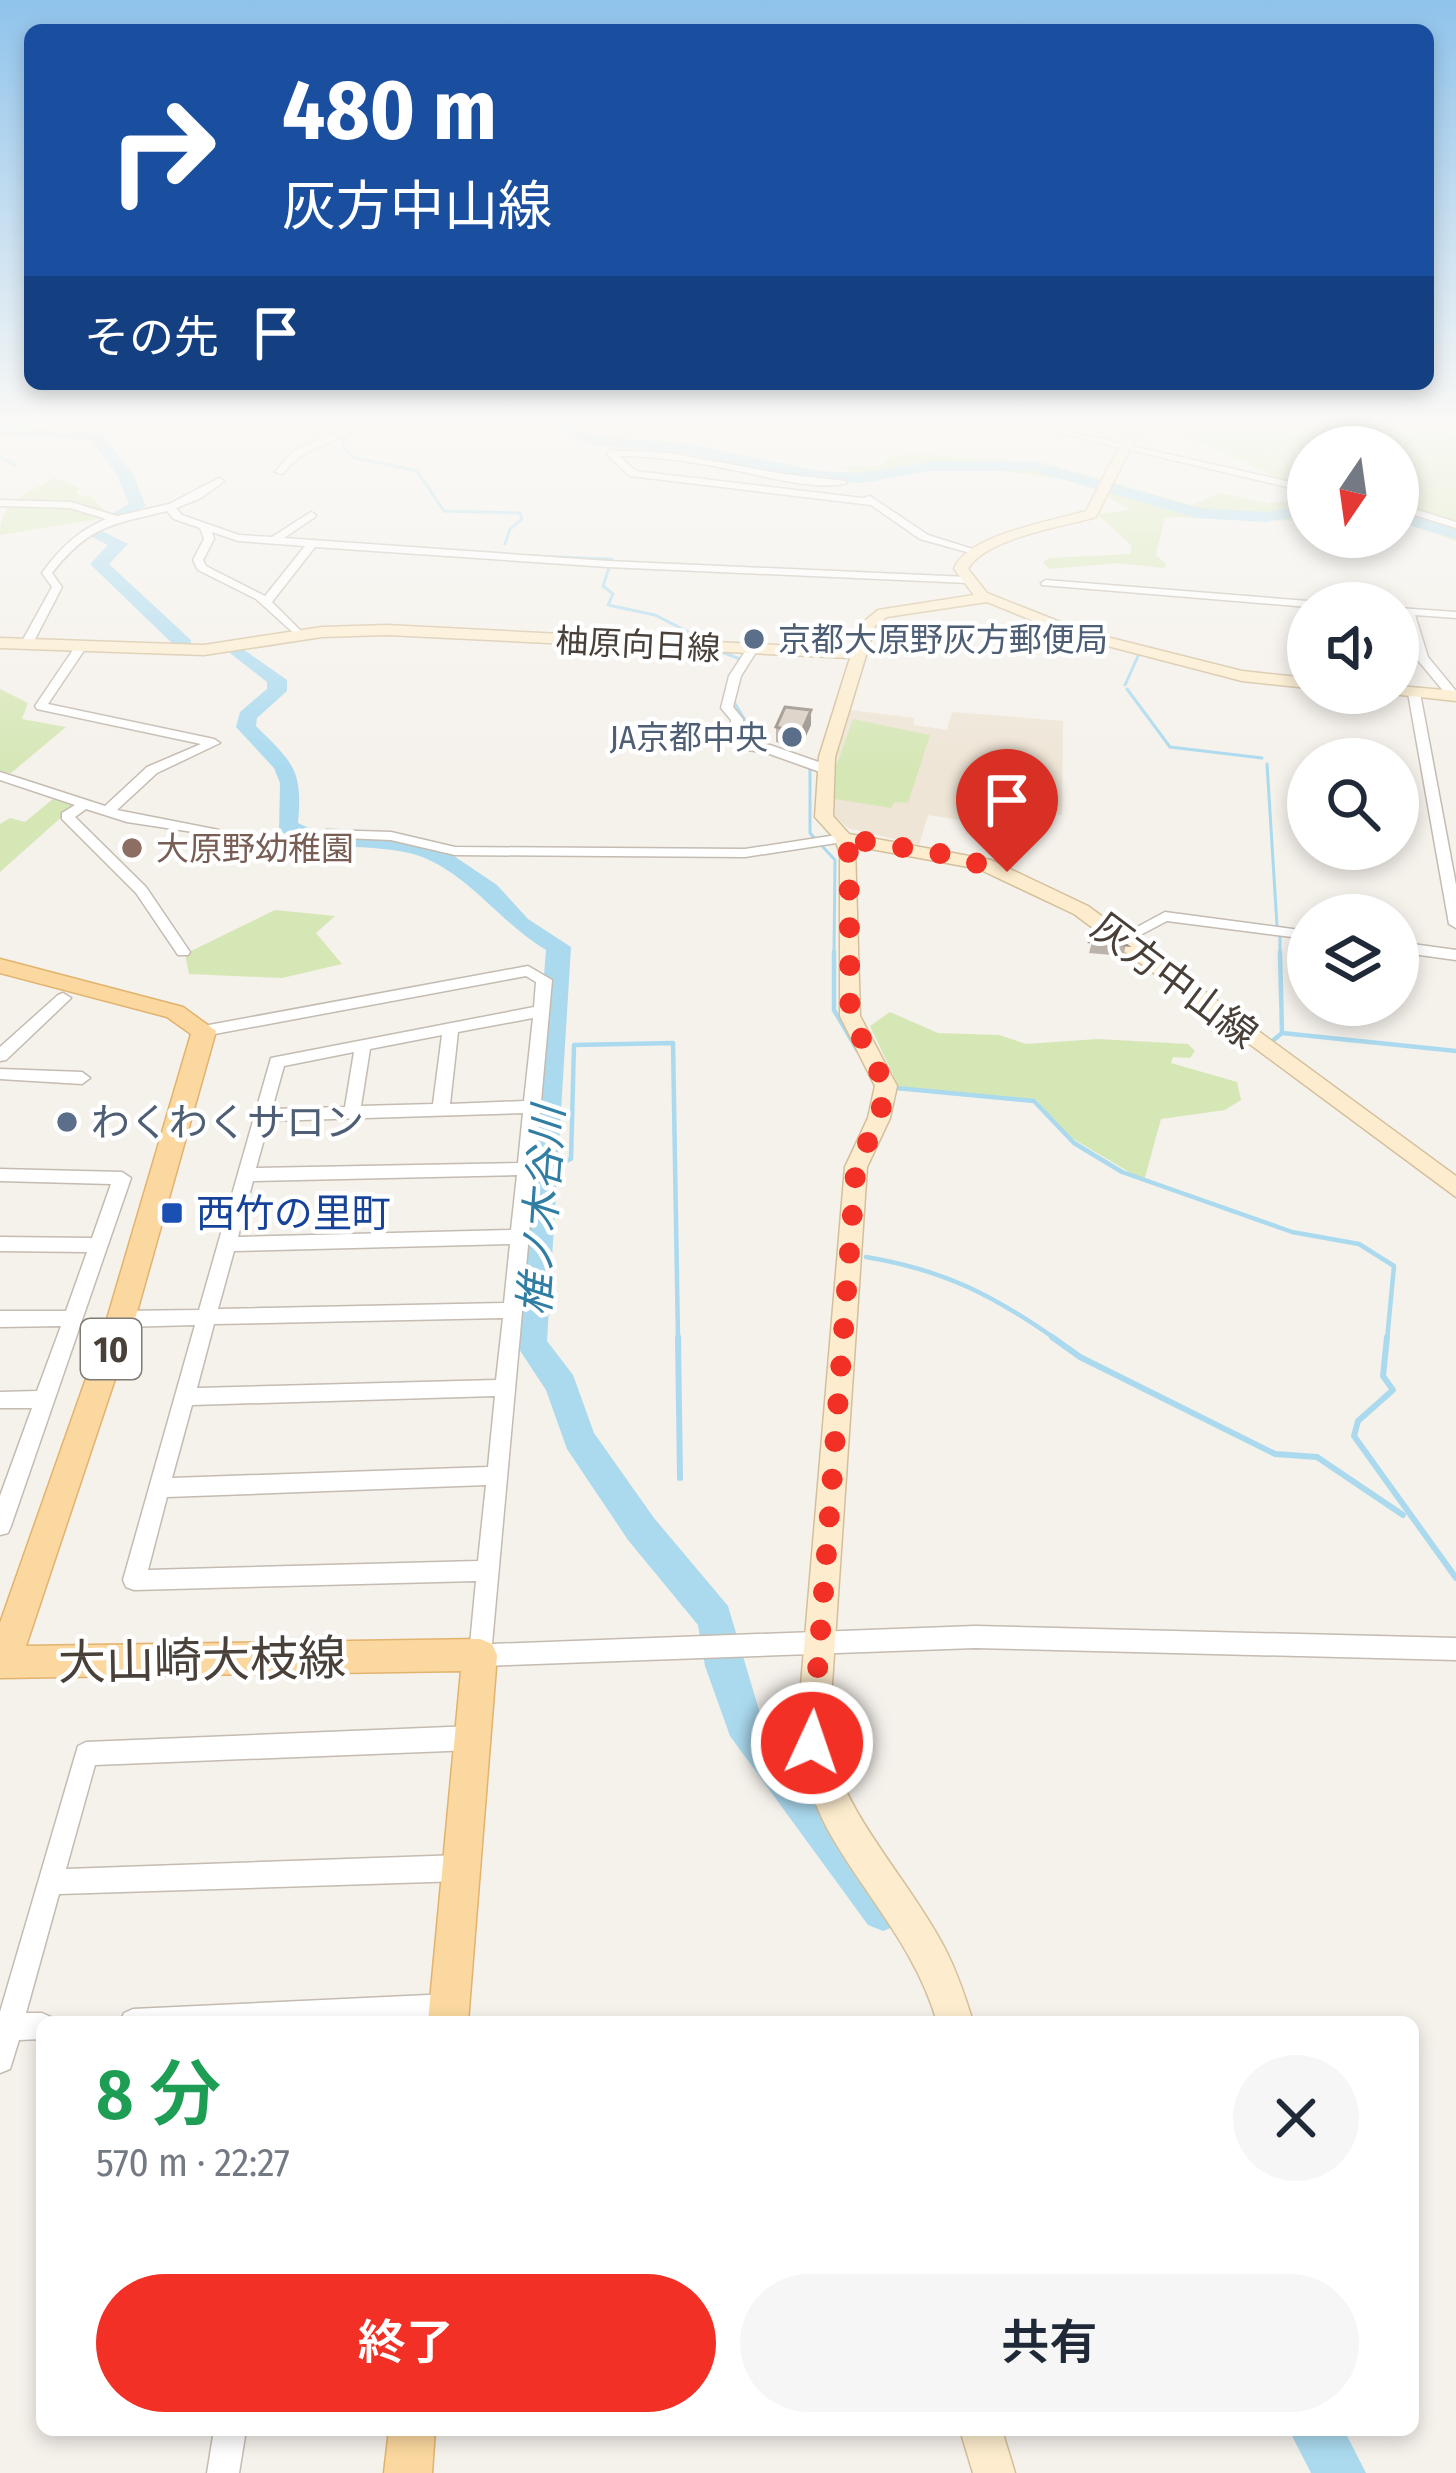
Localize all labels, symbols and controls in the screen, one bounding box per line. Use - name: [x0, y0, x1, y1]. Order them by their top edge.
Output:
- text: 480 m: [282, 60, 497, 161]
- icon: right: [84, 72, 240, 228]
- text: 灰方中山線: [282, 175, 552, 239]
- icon: arrive: [243, 300, 309, 366]
- text: その先: [84, 311, 219, 365]
- north arrow: [1287, 426, 1419, 558]
- map controls: [1287, 426, 1419, 1026]
- button: sound: [1287, 582, 1419, 714]
- place label: 京都大原野灰方郵便局: [778, 620, 1108, 660]
- street label: 柚原向日線: [555, 621, 721, 669]
- marker: 京都大原野灰方郵便局: [741, 626, 767, 652]
- place label: JA京都中央: [610, 718, 768, 758]
- marker: JA京都中央: [779, 724, 805, 750]
- button: search: [1287, 738, 1419, 870]
- pin: [956, 749, 1058, 872]
- icon: arrive: [974, 767, 1040, 833]
- place label: 大原野幼稚園: [156, 829, 354, 869]
- marker: 大原野幼稚園: [119, 835, 145, 861]
- button: layers: [1287, 894, 1419, 1026]
- street label: 灰方中山線: [1083, 904, 1266, 1058]
- place label: わくわくサロン: [91, 1100, 364, 1146]
- water label: 椎ノ木谷川: [510, 1101, 575, 1318]
- marker: わくわくサロン: [54, 1109, 80, 1135]
- place label: 西竹の里町: [196, 1191, 391, 1237]
- marker: 西竹の里町: [159, 1200, 185, 1226]
- road number: 10: [81, 1319, 141, 1379]
- street label: 大山崎大枝線: [58, 1629, 347, 1693]
- position arrow: [749, 1680, 875, 1806]
- text: 8 分: [96, 2052, 221, 2138]
- button: close: [1233, 2055, 1359, 2181]
- text: 570 m · 22:27: [96, 2140, 290, 2186]
- button: 終了: [96, 2274, 716, 2412]
- button: 共有: [740, 2274, 1359, 2412]

